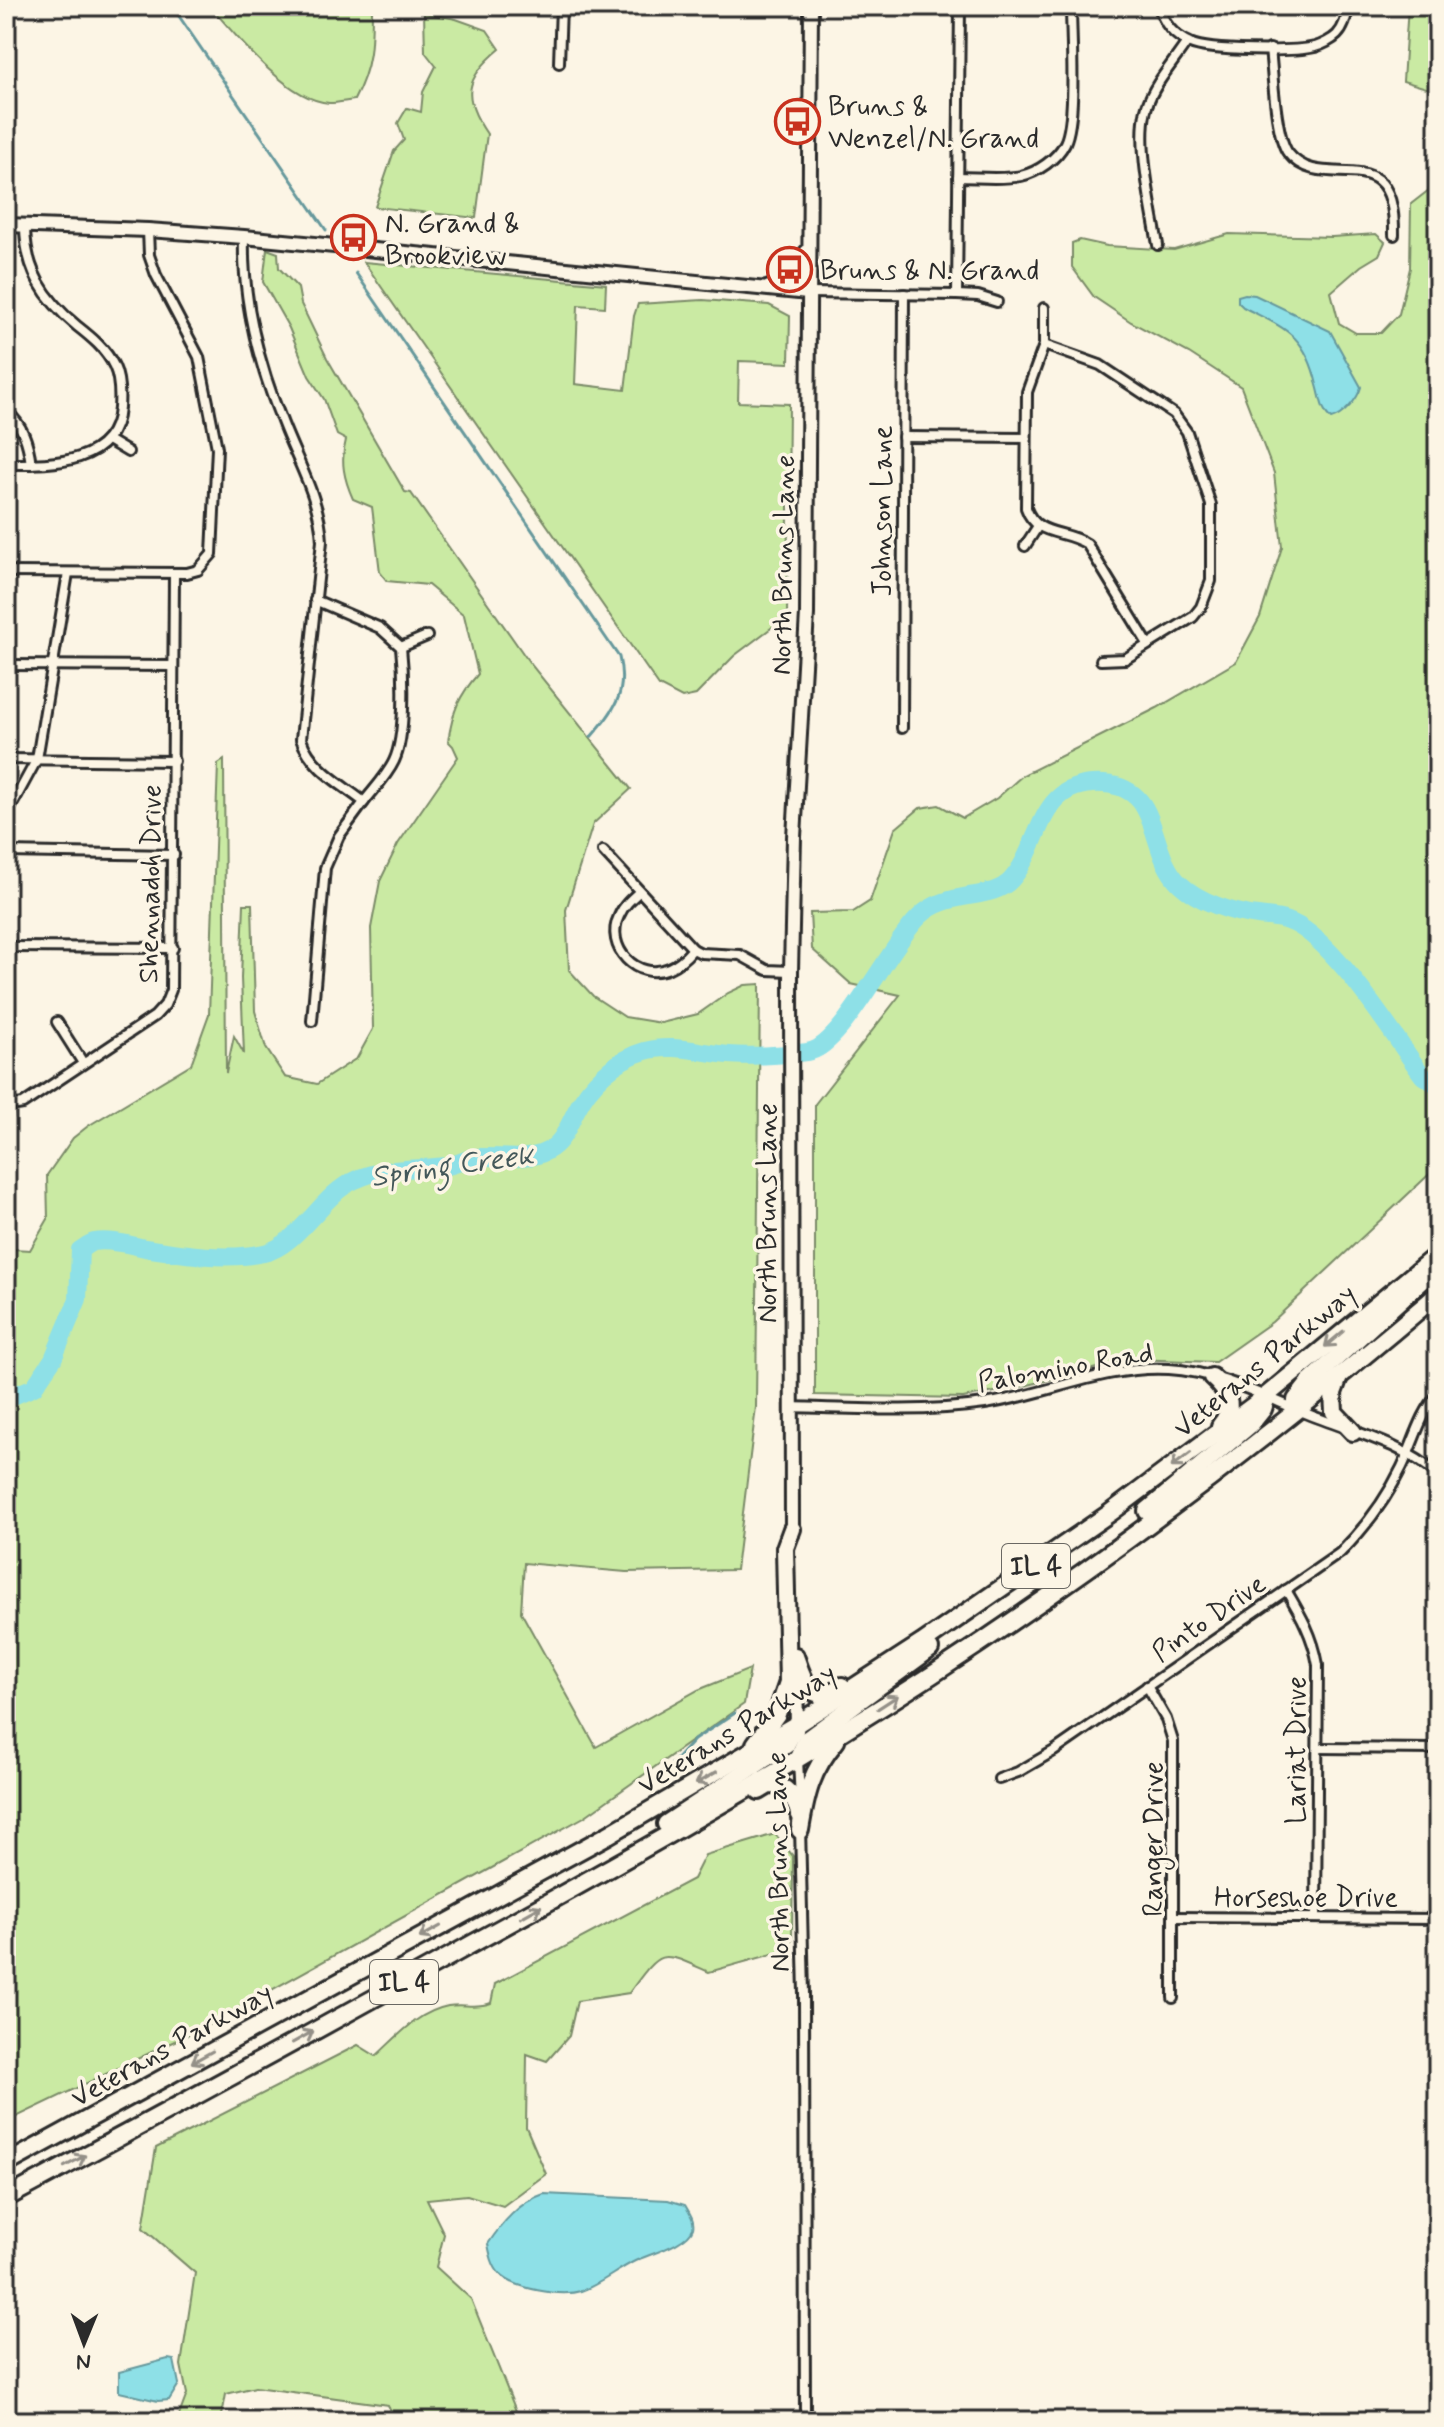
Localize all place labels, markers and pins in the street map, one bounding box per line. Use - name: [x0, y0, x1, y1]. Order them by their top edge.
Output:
- place label: Bruns & Wenzel/N. Grand: [828, 89, 1039, 158]
- bus stop icon: Bruns & Wenzel/N. Grand: [773, 97, 821, 145]
- place label: N. Grand & Brookview: [385, 206, 520, 275]
- bus stop icon: N. Grand & Brookview: [330, 214, 378, 262]
- bus stop icon: Bruns & N. Grand: [765, 245, 813, 293]
- place label: Bruns & N. Grand: [820, 253, 1039, 290]

